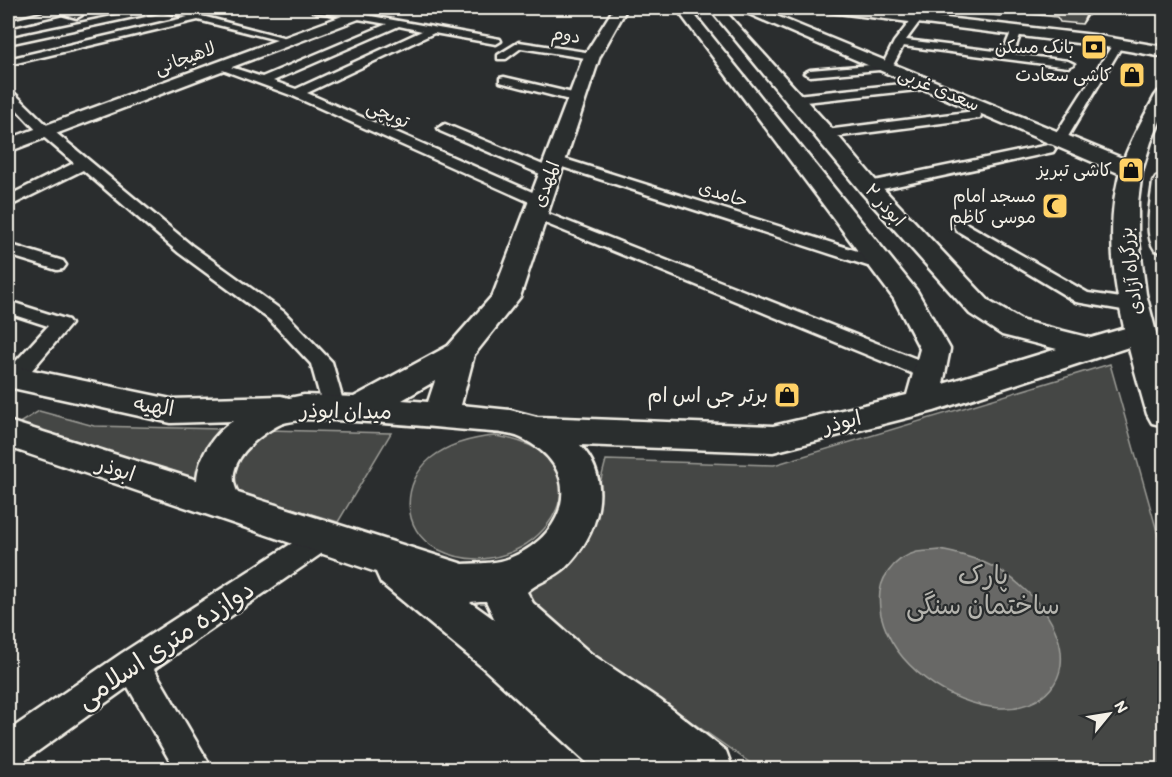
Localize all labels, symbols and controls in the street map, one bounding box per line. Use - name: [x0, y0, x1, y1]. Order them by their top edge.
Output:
- street label: دوم: [550, 22, 582, 51]
- bank icon: بانک مسکن: [1079, 32, 1109, 62]
- place label: بانک مسکن: [995, 36, 1074, 58]
- street label: لاهیجانی: [152, 37, 218, 79]
- shop icon: کاشی سعادت: [1117, 60, 1147, 90]
- street label: سعدی غربی: [895, 62, 983, 116]
- place label: کاشی سعادت: [1015, 64, 1112, 86]
- street label: توپچی: [363, 95, 413, 134]
- shop icon: کاشی تبریز: [1116, 155, 1146, 185]
- street label: المهدی: [528, 158, 564, 210]
- place label: کاشی تبریز: [1035, 159, 1112, 181]
- street label: حامدی: [696, 176, 750, 212]
- street label: ابوذر ۲: [860, 179, 910, 231]
- place label: مسجد امام موسی کاظم: [949, 185, 1036, 231]
- mosque icon: مسجد امام موسی کاظم: [1040, 191, 1070, 221]
- street label: بزرگراه آزادی: [1115, 226, 1147, 316]
- shop icon: برتر جی اس ام: [772, 380, 802, 410]
- place label: برتر جی اس ام: [647, 382, 768, 411]
- street label: الهیه: [132, 390, 176, 421]
- street label: میدان ابوذر: [298, 397, 392, 425]
- street label: ابوذر: [818, 405, 864, 440]
- street label: ابوذر: [92, 450, 139, 487]
- park label: پارک ساختمان سنگی: [906, 559, 1060, 622]
- street label: دوازده متری اسلامی: [70, 573, 261, 716]
- north arrow: [1079, 684, 1139, 744]
- text: N: [1111, 697, 1132, 716]

